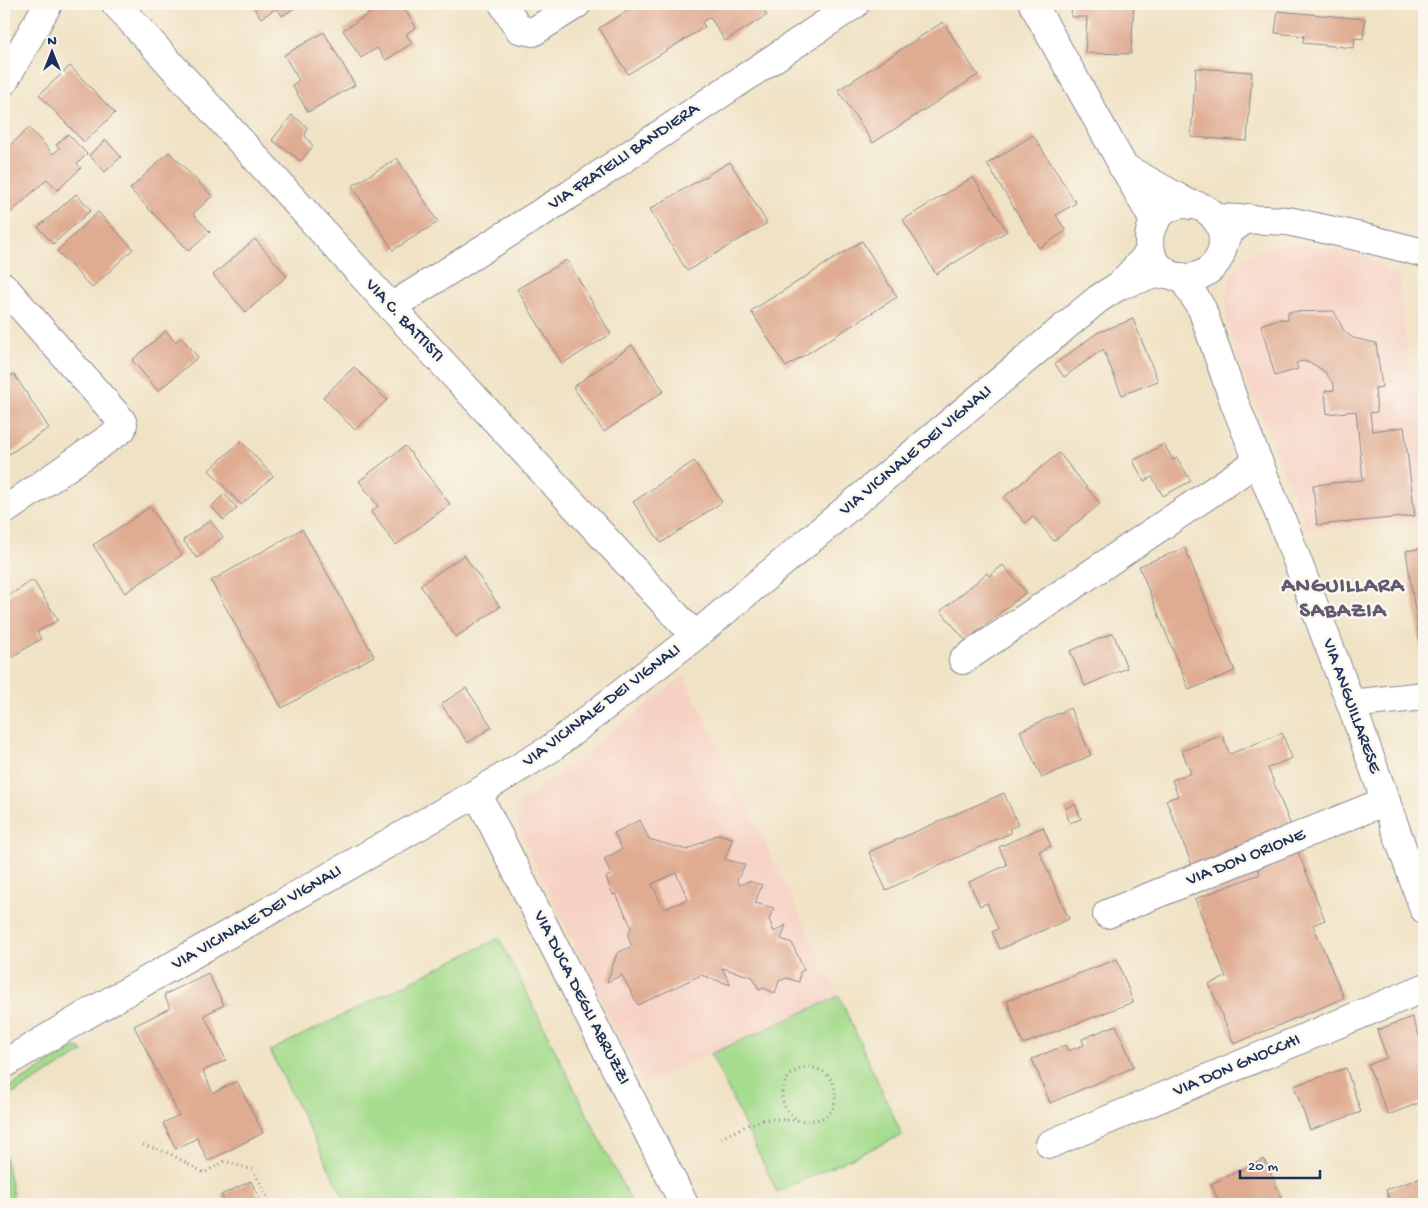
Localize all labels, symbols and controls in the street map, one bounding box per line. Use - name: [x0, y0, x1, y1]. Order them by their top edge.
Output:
- north arrow: [28, 28, 78, 78]
- text: N: [47, 33, 57, 50]
- street label: VIA FRATELLI BANDIERA: [544, 98, 705, 216]
- street label: VIA C. BATTISTI: [359, 274, 448, 367]
- street label: VIA VICINALE DEI VIGNALI: [835, 381, 997, 522]
- district label: ANGUILLARA SABAZIA: [1281, 574, 1405, 625]
- street label: VIA ANGUILLARESE: [1317, 635, 1385, 777]
- street label: VIA VICINALE DEI VIGNALI: [518, 640, 685, 773]
- street label: VIA DON ORIONE: [1183, 824, 1309, 892]
- street label: VIA VICINALE DEI VIGNALI: [167, 861, 346, 976]
- street label: VIA DUCA DEGLI ABRUZZI: [527, 906, 634, 1089]
- street label: VIA DON GNOCCHI: [1169, 1030, 1304, 1103]
- scale bar: [1240, 1148, 1320, 1180]
- text: 20 m: [1248, 1158, 1278, 1176]

